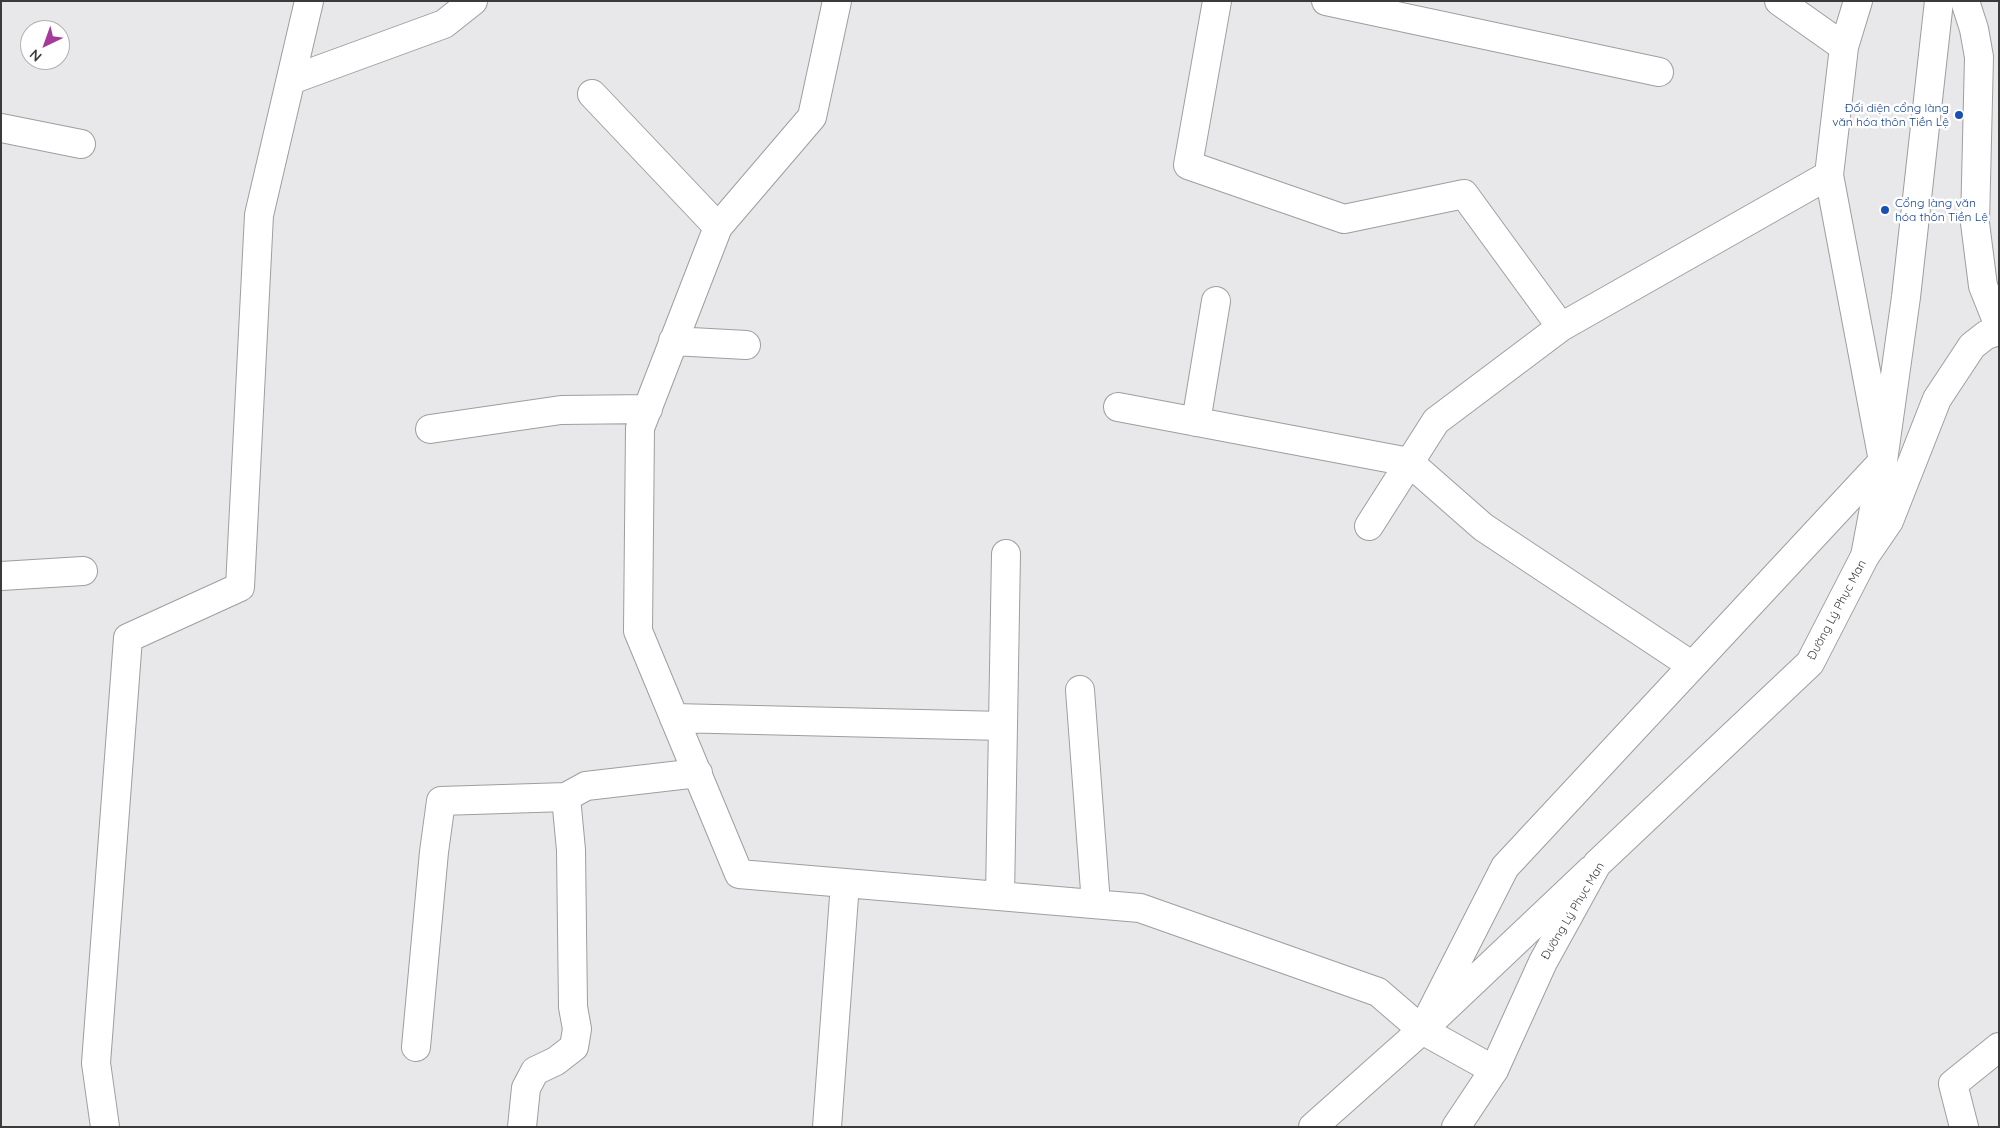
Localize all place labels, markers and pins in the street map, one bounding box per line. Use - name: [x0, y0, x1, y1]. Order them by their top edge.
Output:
- place label: Đối diện cổng làng văn hóa thôn Tiền Lệ: [1832, 101, 1949, 129]
- marker: Đối diện cổng làng văn hóa thôn Tiền Lệ: [1953, 109, 1965, 121]
- place label: Cổng làng văn hóa thôn Tiền Lệ: [1895, 196, 1988, 224]
- marker: Cổng làng văn hóa thôn Tiền Lệ: [1879, 204, 1891, 216]

